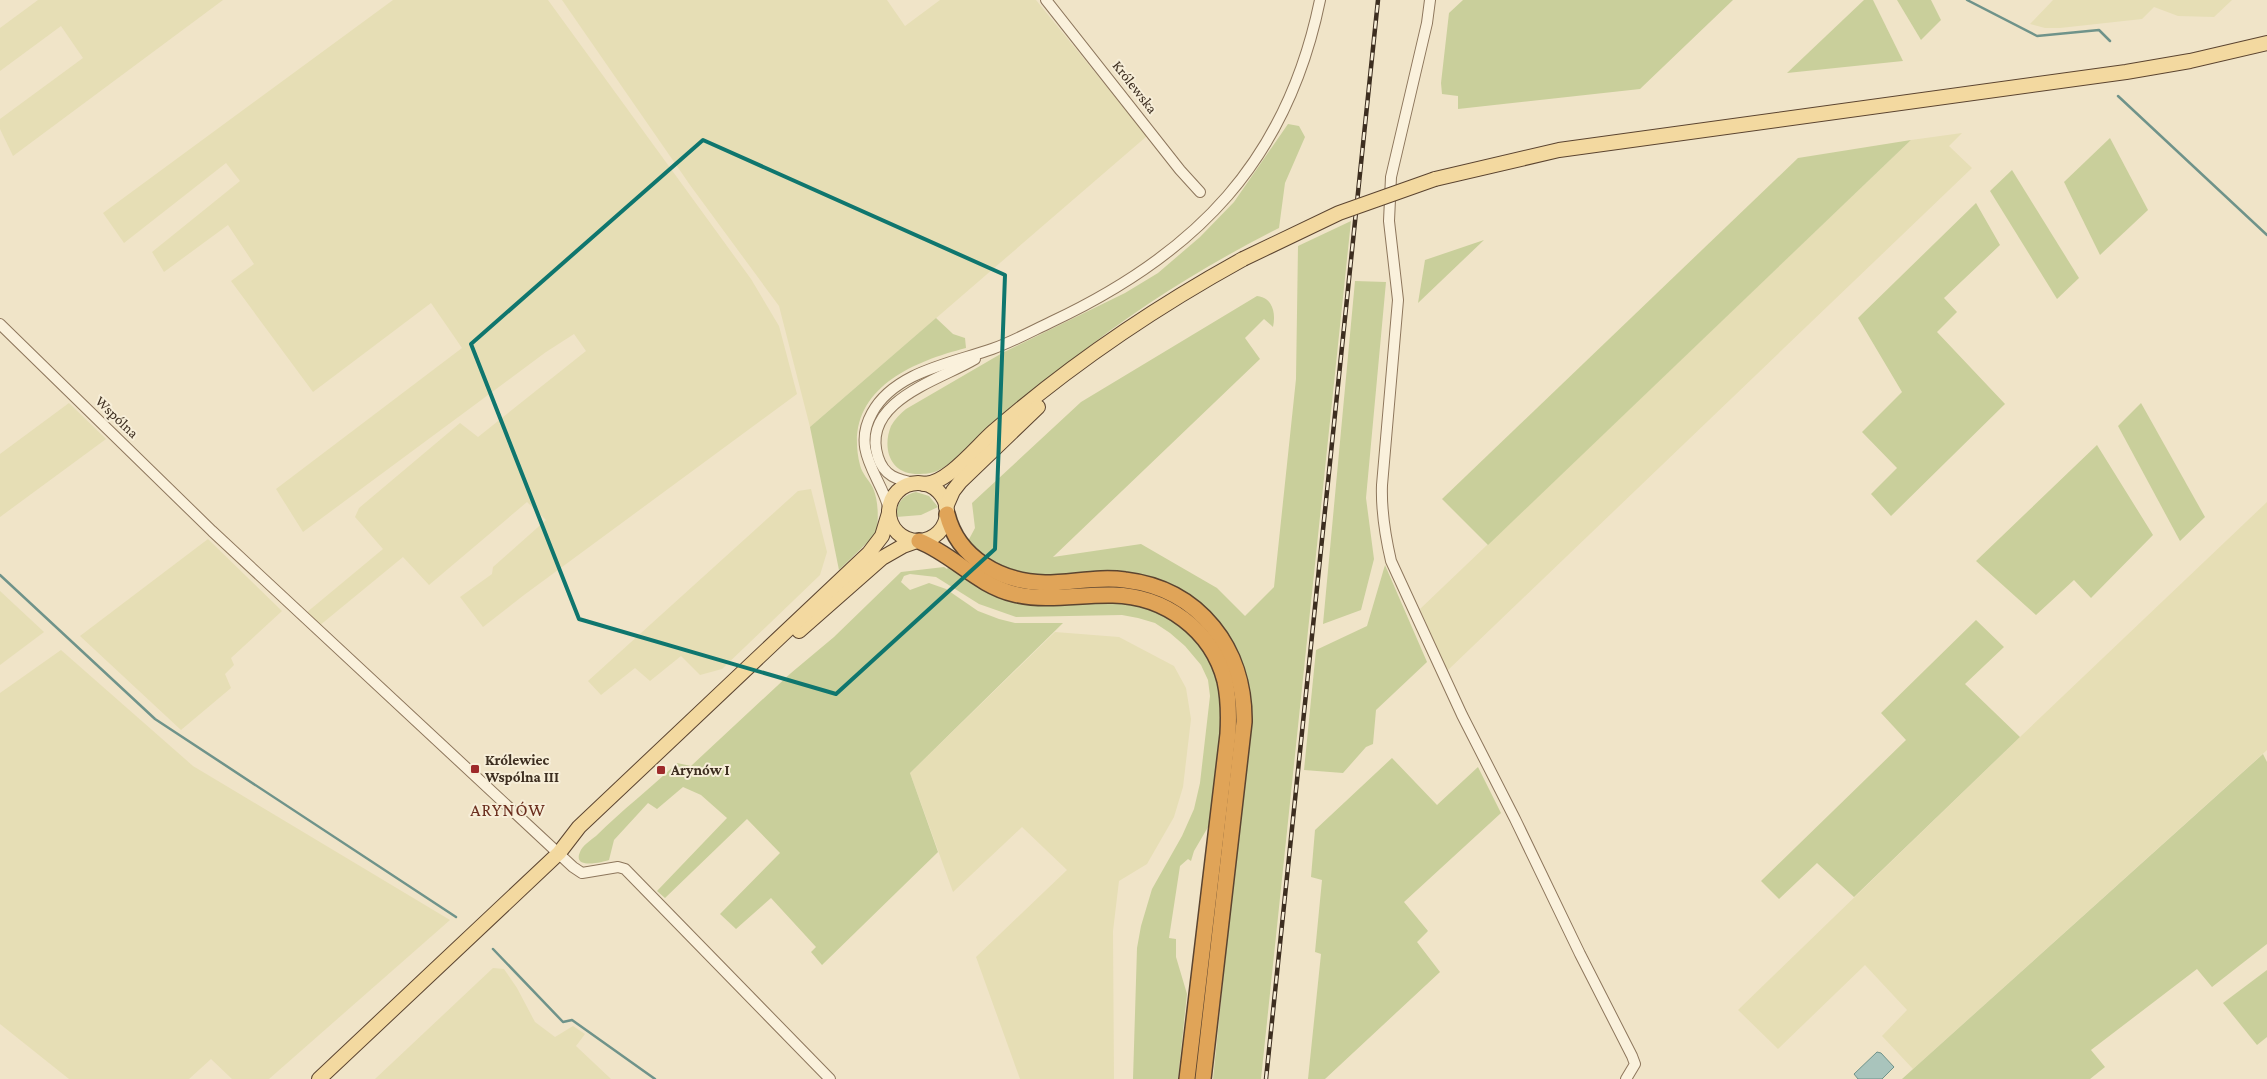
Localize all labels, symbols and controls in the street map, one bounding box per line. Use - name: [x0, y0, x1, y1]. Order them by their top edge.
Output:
- street label: Królewska: [1109, 57, 1161, 117]
- street label: Wspólna: [92, 393, 142, 442]
- place label: Królewiec Wspólna III: [484, 752, 559, 785]
- place label: Arynów I: [670, 762, 730, 778]
- marker: Królewiec Wspólna III: [469, 763, 481, 775]
- marker: Arynów I: [655, 764, 667, 776]
- district label: ARYNÓW: [470, 800, 546, 820]

